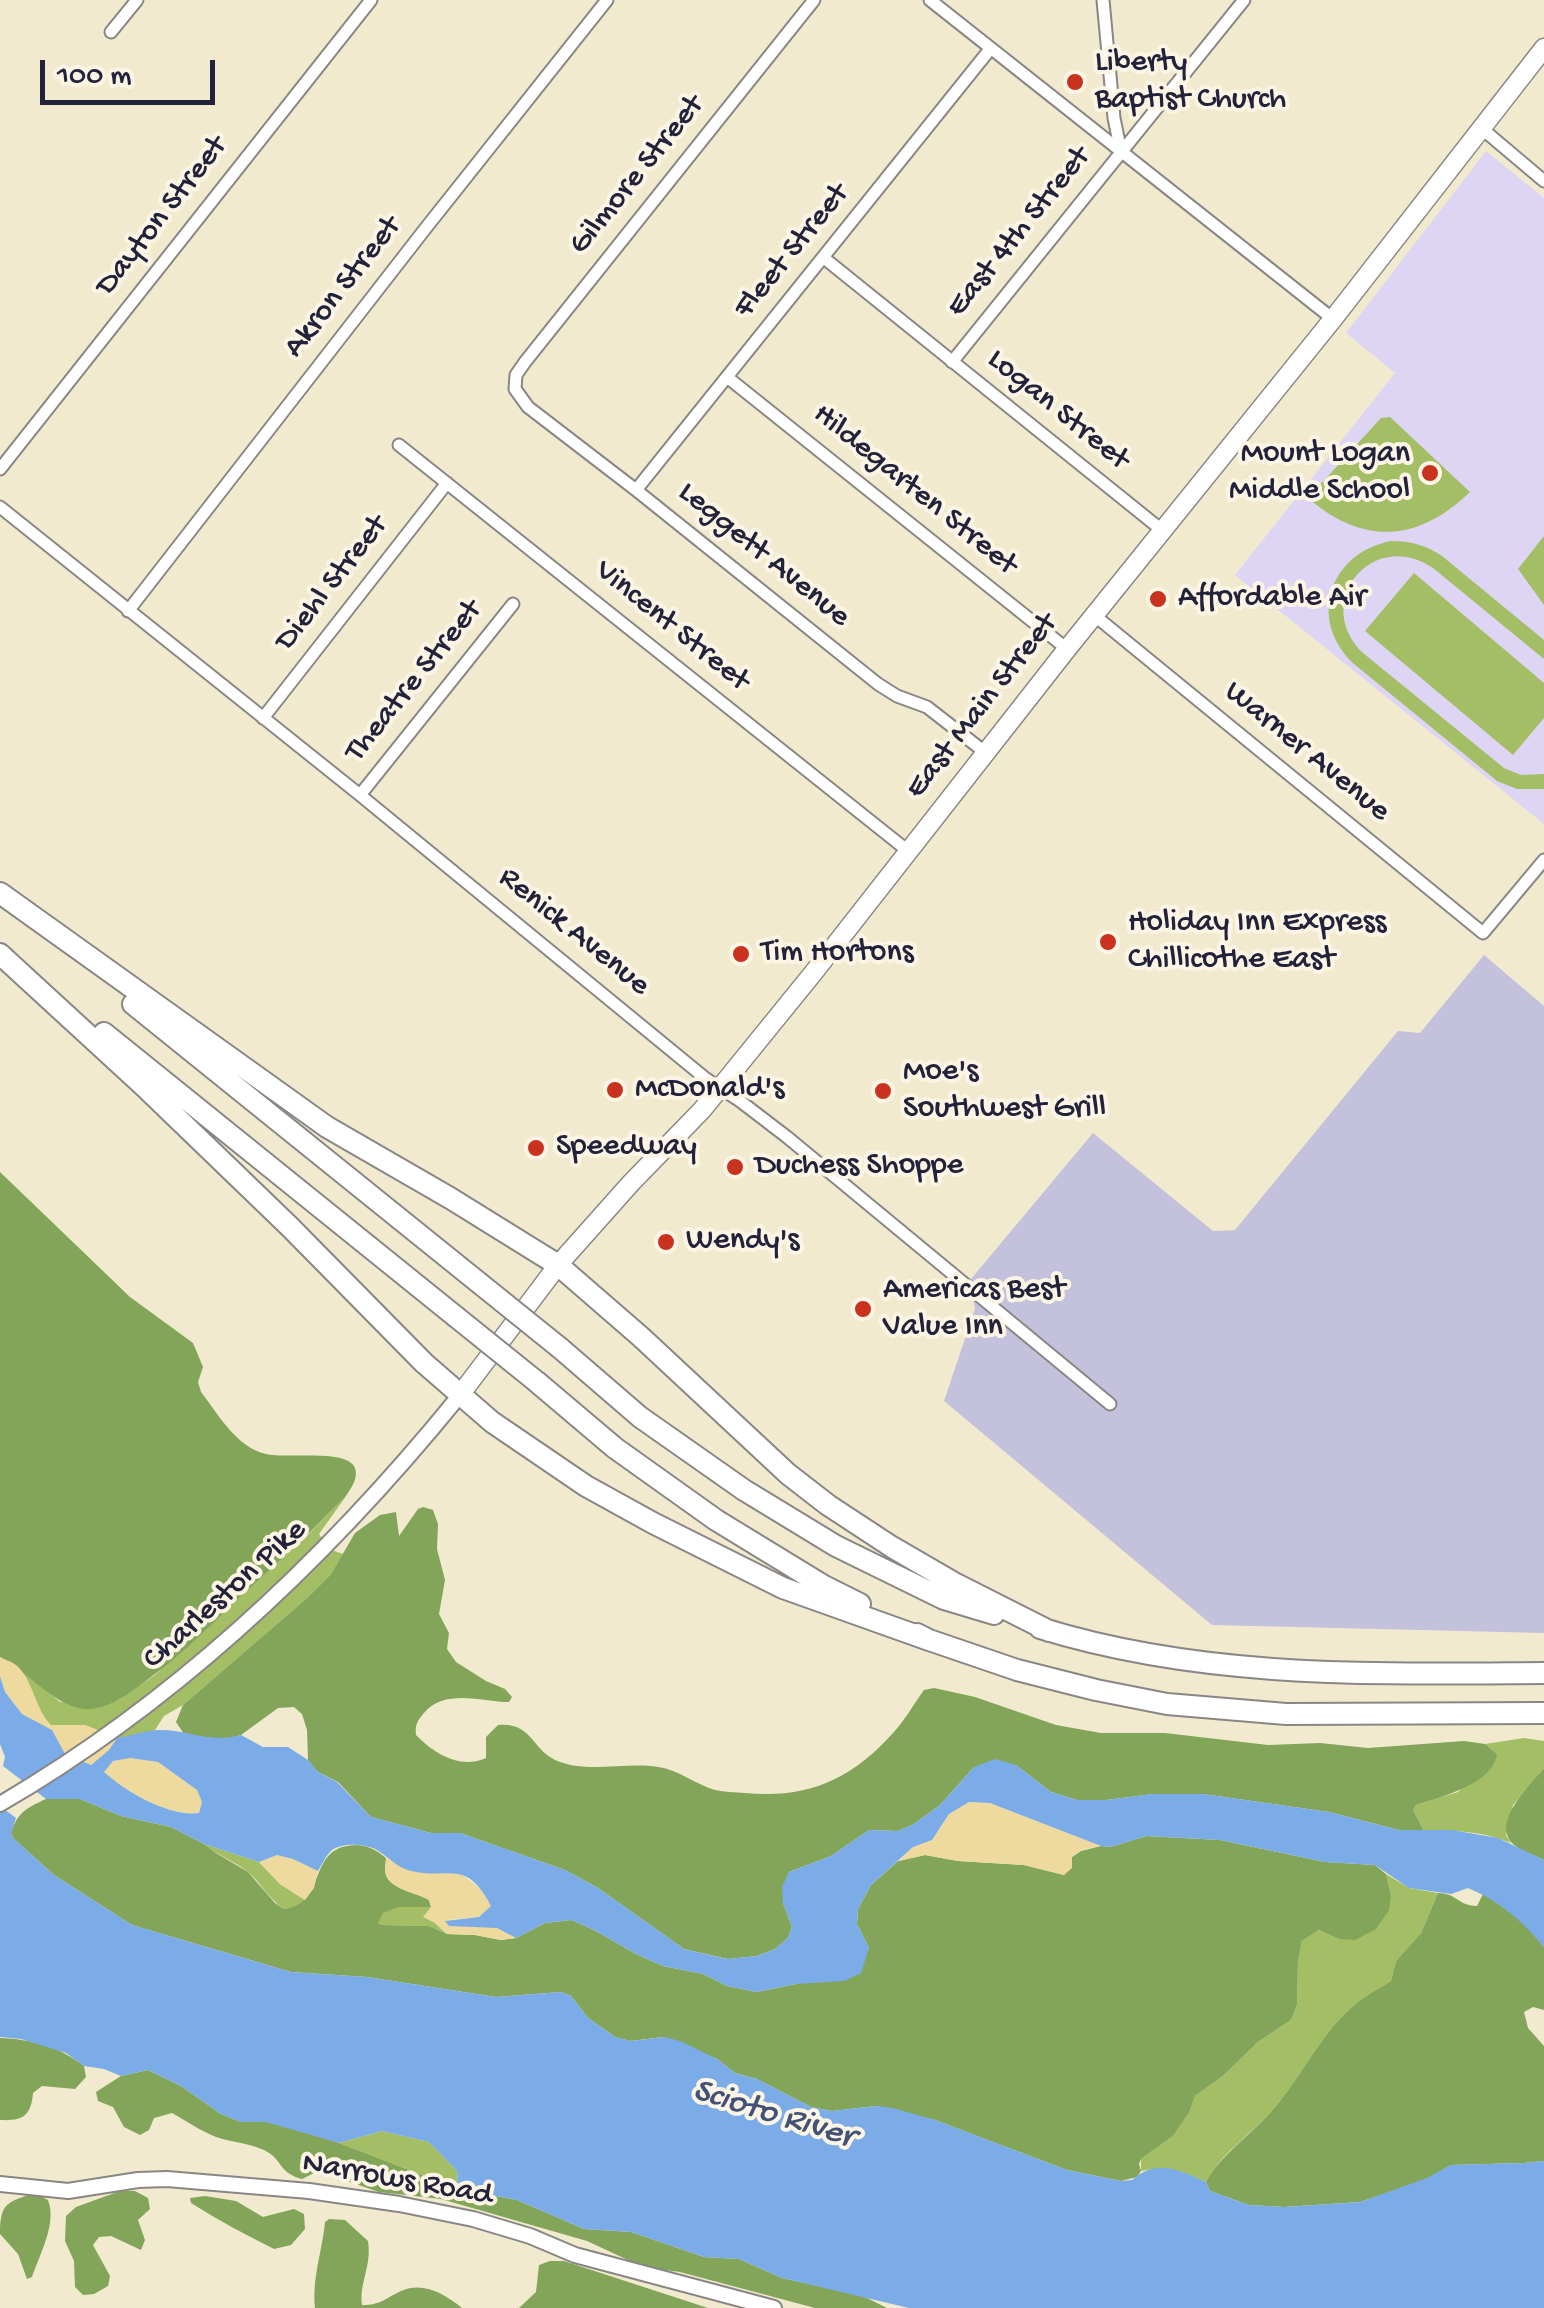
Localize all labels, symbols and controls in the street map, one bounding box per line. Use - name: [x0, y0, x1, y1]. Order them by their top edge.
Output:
- scale bar: [45, 40, 220, 102]
- place label: Liberty Baptist Church: [1095, 45, 1286, 120]
- text: 100 m: [57, 60, 132, 95]
- marker: Liberty Baptist Church: [1064, 71, 1086, 93]
- street label: Gilmore Street: [562, 88, 714, 264]
- street label: Dayton Street: [89, 129, 237, 305]
- street label: East 4th Street: [939, 140, 1101, 326]
- street label: Fleet Street: [727, 177, 859, 327]
- street label: Akron Street: [277, 210, 411, 366]
- street label: Logan Street: [978, 342, 1136, 480]
- street label: Hildegarten Street: [804, 397, 1024, 585]
- place label: Mount Logan Middle School: [1229, 436, 1410, 511]
- marker: Mount Logan Middle School: [1419, 462, 1441, 484]
- street label: Leggett Avenue: [669, 475, 857, 637]
- street label: Diehl Street: [268, 509, 398, 659]
- street label: Vincent Street: [586, 553, 756, 701]
- place label: Affordable Air: [1178, 580, 1366, 618]
- marker: Affordable Air: [1147, 588, 1169, 610]
- street label: Theatre Street: [338, 593, 492, 771]
- street label: East Main Street: [899, 606, 1067, 808]
- street label: Warner Avenue: [1215, 674, 1397, 832]
- street label: Renick Avenue: [489, 860, 657, 1006]
- place label: Holiday Inn Express Chillicothe East: [1128, 905, 1386, 980]
- marker: Holiday Inn Express Chillicothe East: [1097, 931, 1119, 953]
- place label: Tim Hortons: [761, 935, 913, 973]
- marker: Tim Hortons: [730, 943, 752, 965]
- place label: Moe's Southwest Grill: [903, 1054, 1106, 1129]
- place label: McDonald's: [635, 1071, 784, 1109]
- marker: McDonald's: [604, 1079, 626, 1101]
- marker: Moe's Southwest Grill: [872, 1080, 894, 1102]
- place label: Speedway: [556, 1129, 697, 1167]
- marker: Speedway: [525, 1137, 547, 1159]
- place label: Duchess Shoppe: [755, 1148, 963, 1186]
- marker: Duchess Shoppe: [724, 1156, 746, 1178]
- place label: Wendy's: [686, 1223, 799, 1261]
- marker: Wendy's: [655, 1231, 677, 1253]
- place label: Americas Best Value Inn: [883, 1272, 1065, 1347]
- marker: Americas Best Value Inn: [852, 1298, 874, 1320]
- street label: Charleston Pike: [136, 1513, 316, 1679]
- water label: Scioto River: [687, 2072, 859, 2160]
- street label: Narrows Road: [299, 2145, 495, 2217]

